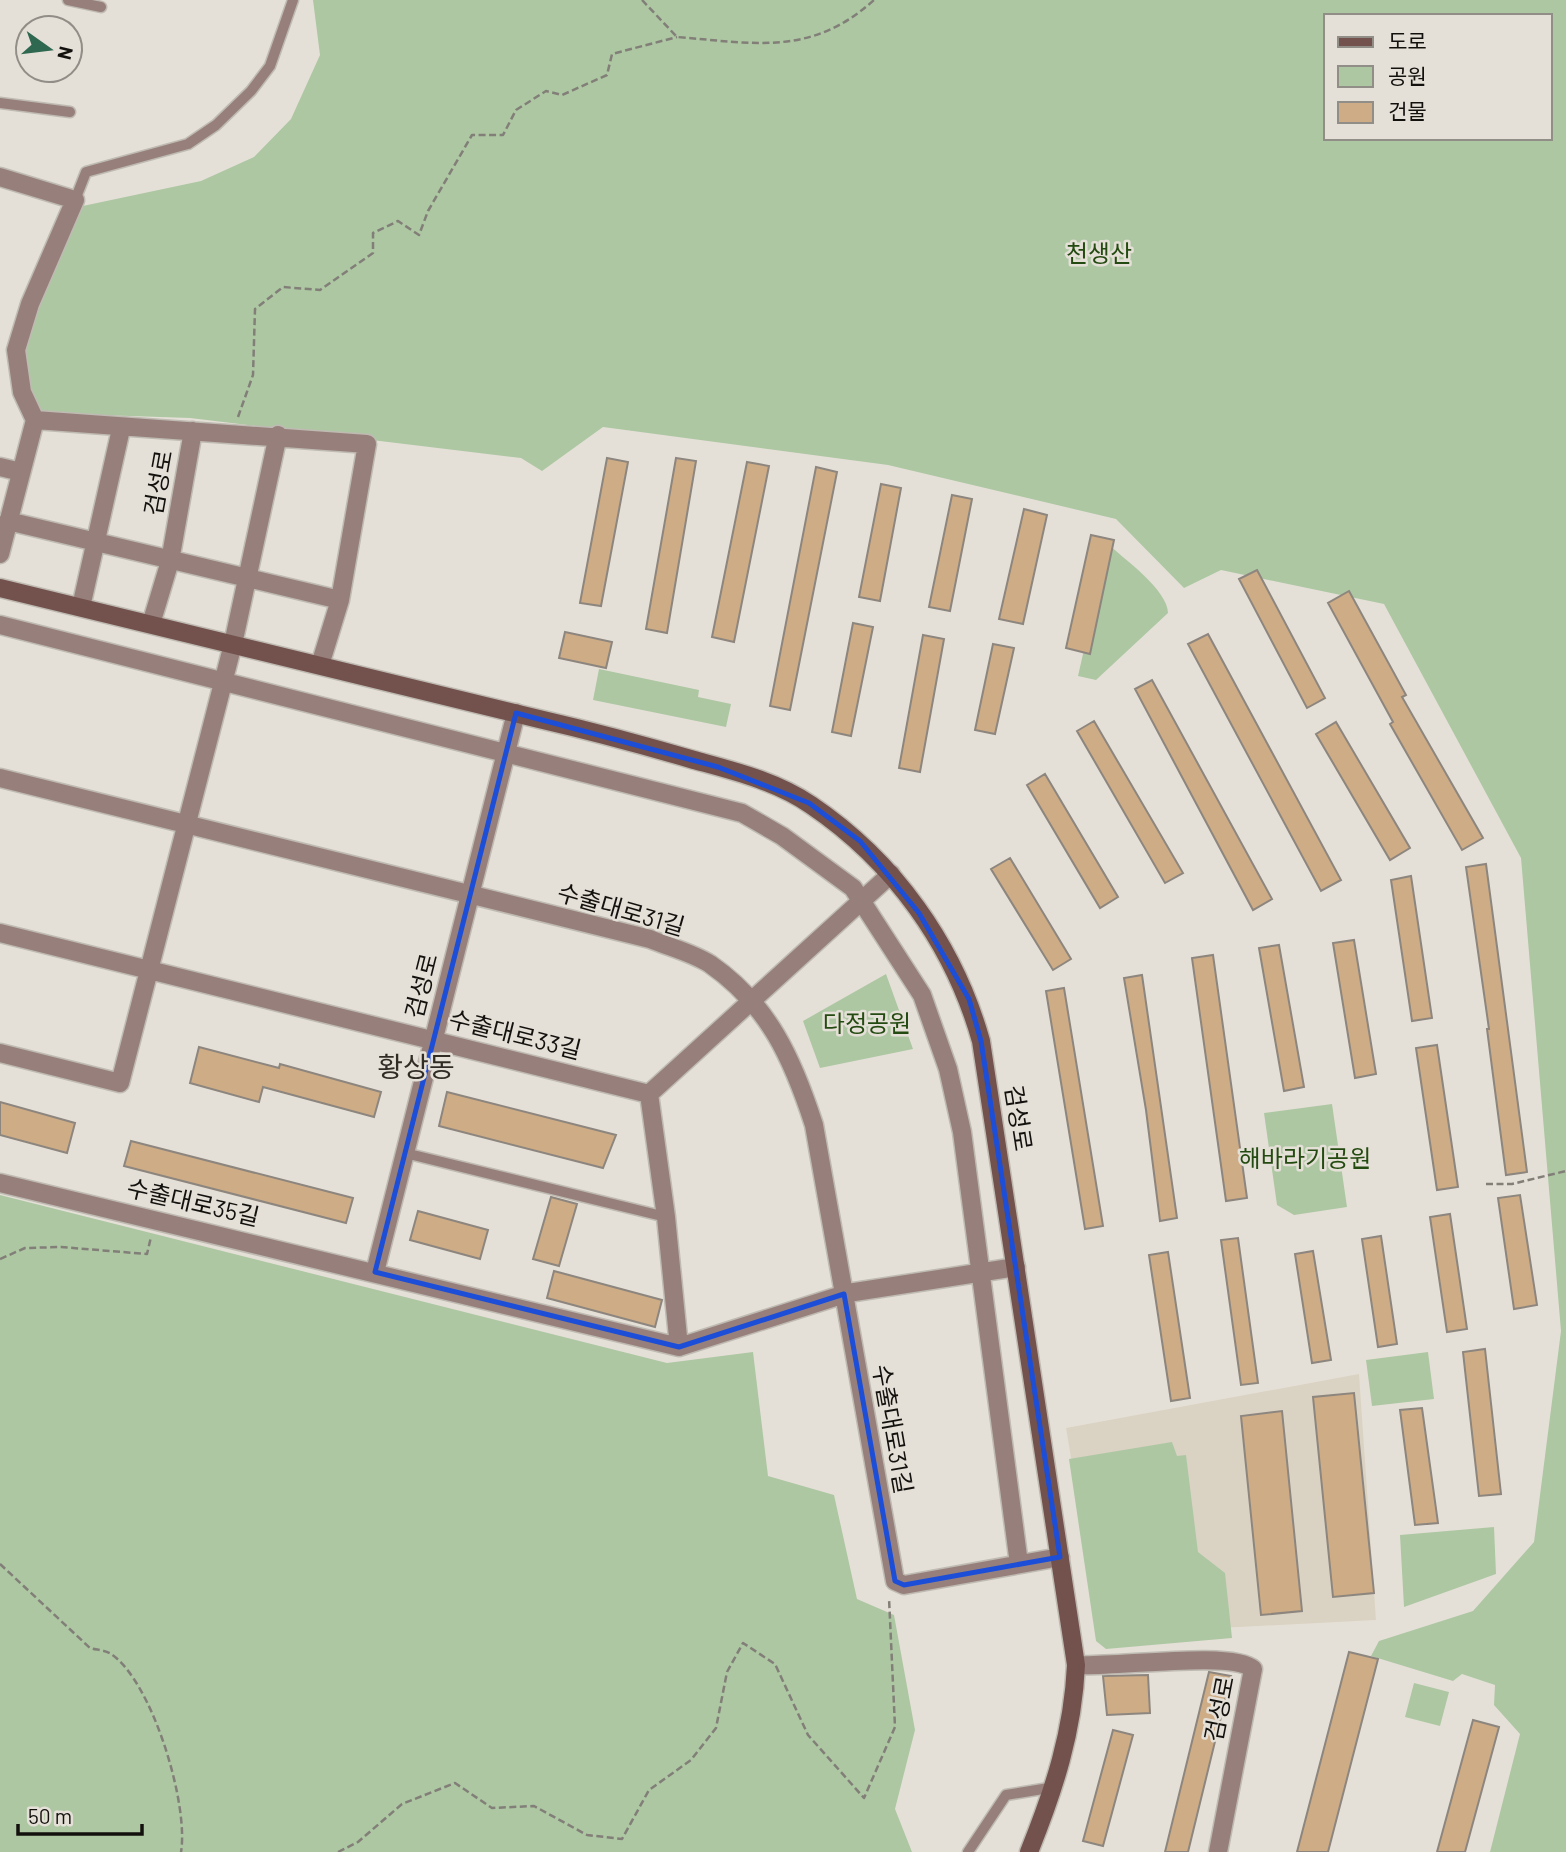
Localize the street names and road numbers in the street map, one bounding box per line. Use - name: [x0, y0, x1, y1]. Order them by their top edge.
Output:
- street label: 검성로: [137, 448, 178, 518]
- street label: 수출대로31길: [554, 877, 688, 941]
- street label: 검성로: [398, 950, 443, 1021]
- street label: 수출대로33길: [446, 1003, 584, 1064]
- street label: 검성로: [1000, 1083, 1039, 1153]
- street label: 수출대로35길: [124, 1172, 262, 1231]
- street label: 수출대로31길: [868, 1362, 919, 1496]
- street label: 검성로: [1198, 1673, 1239, 1744]

